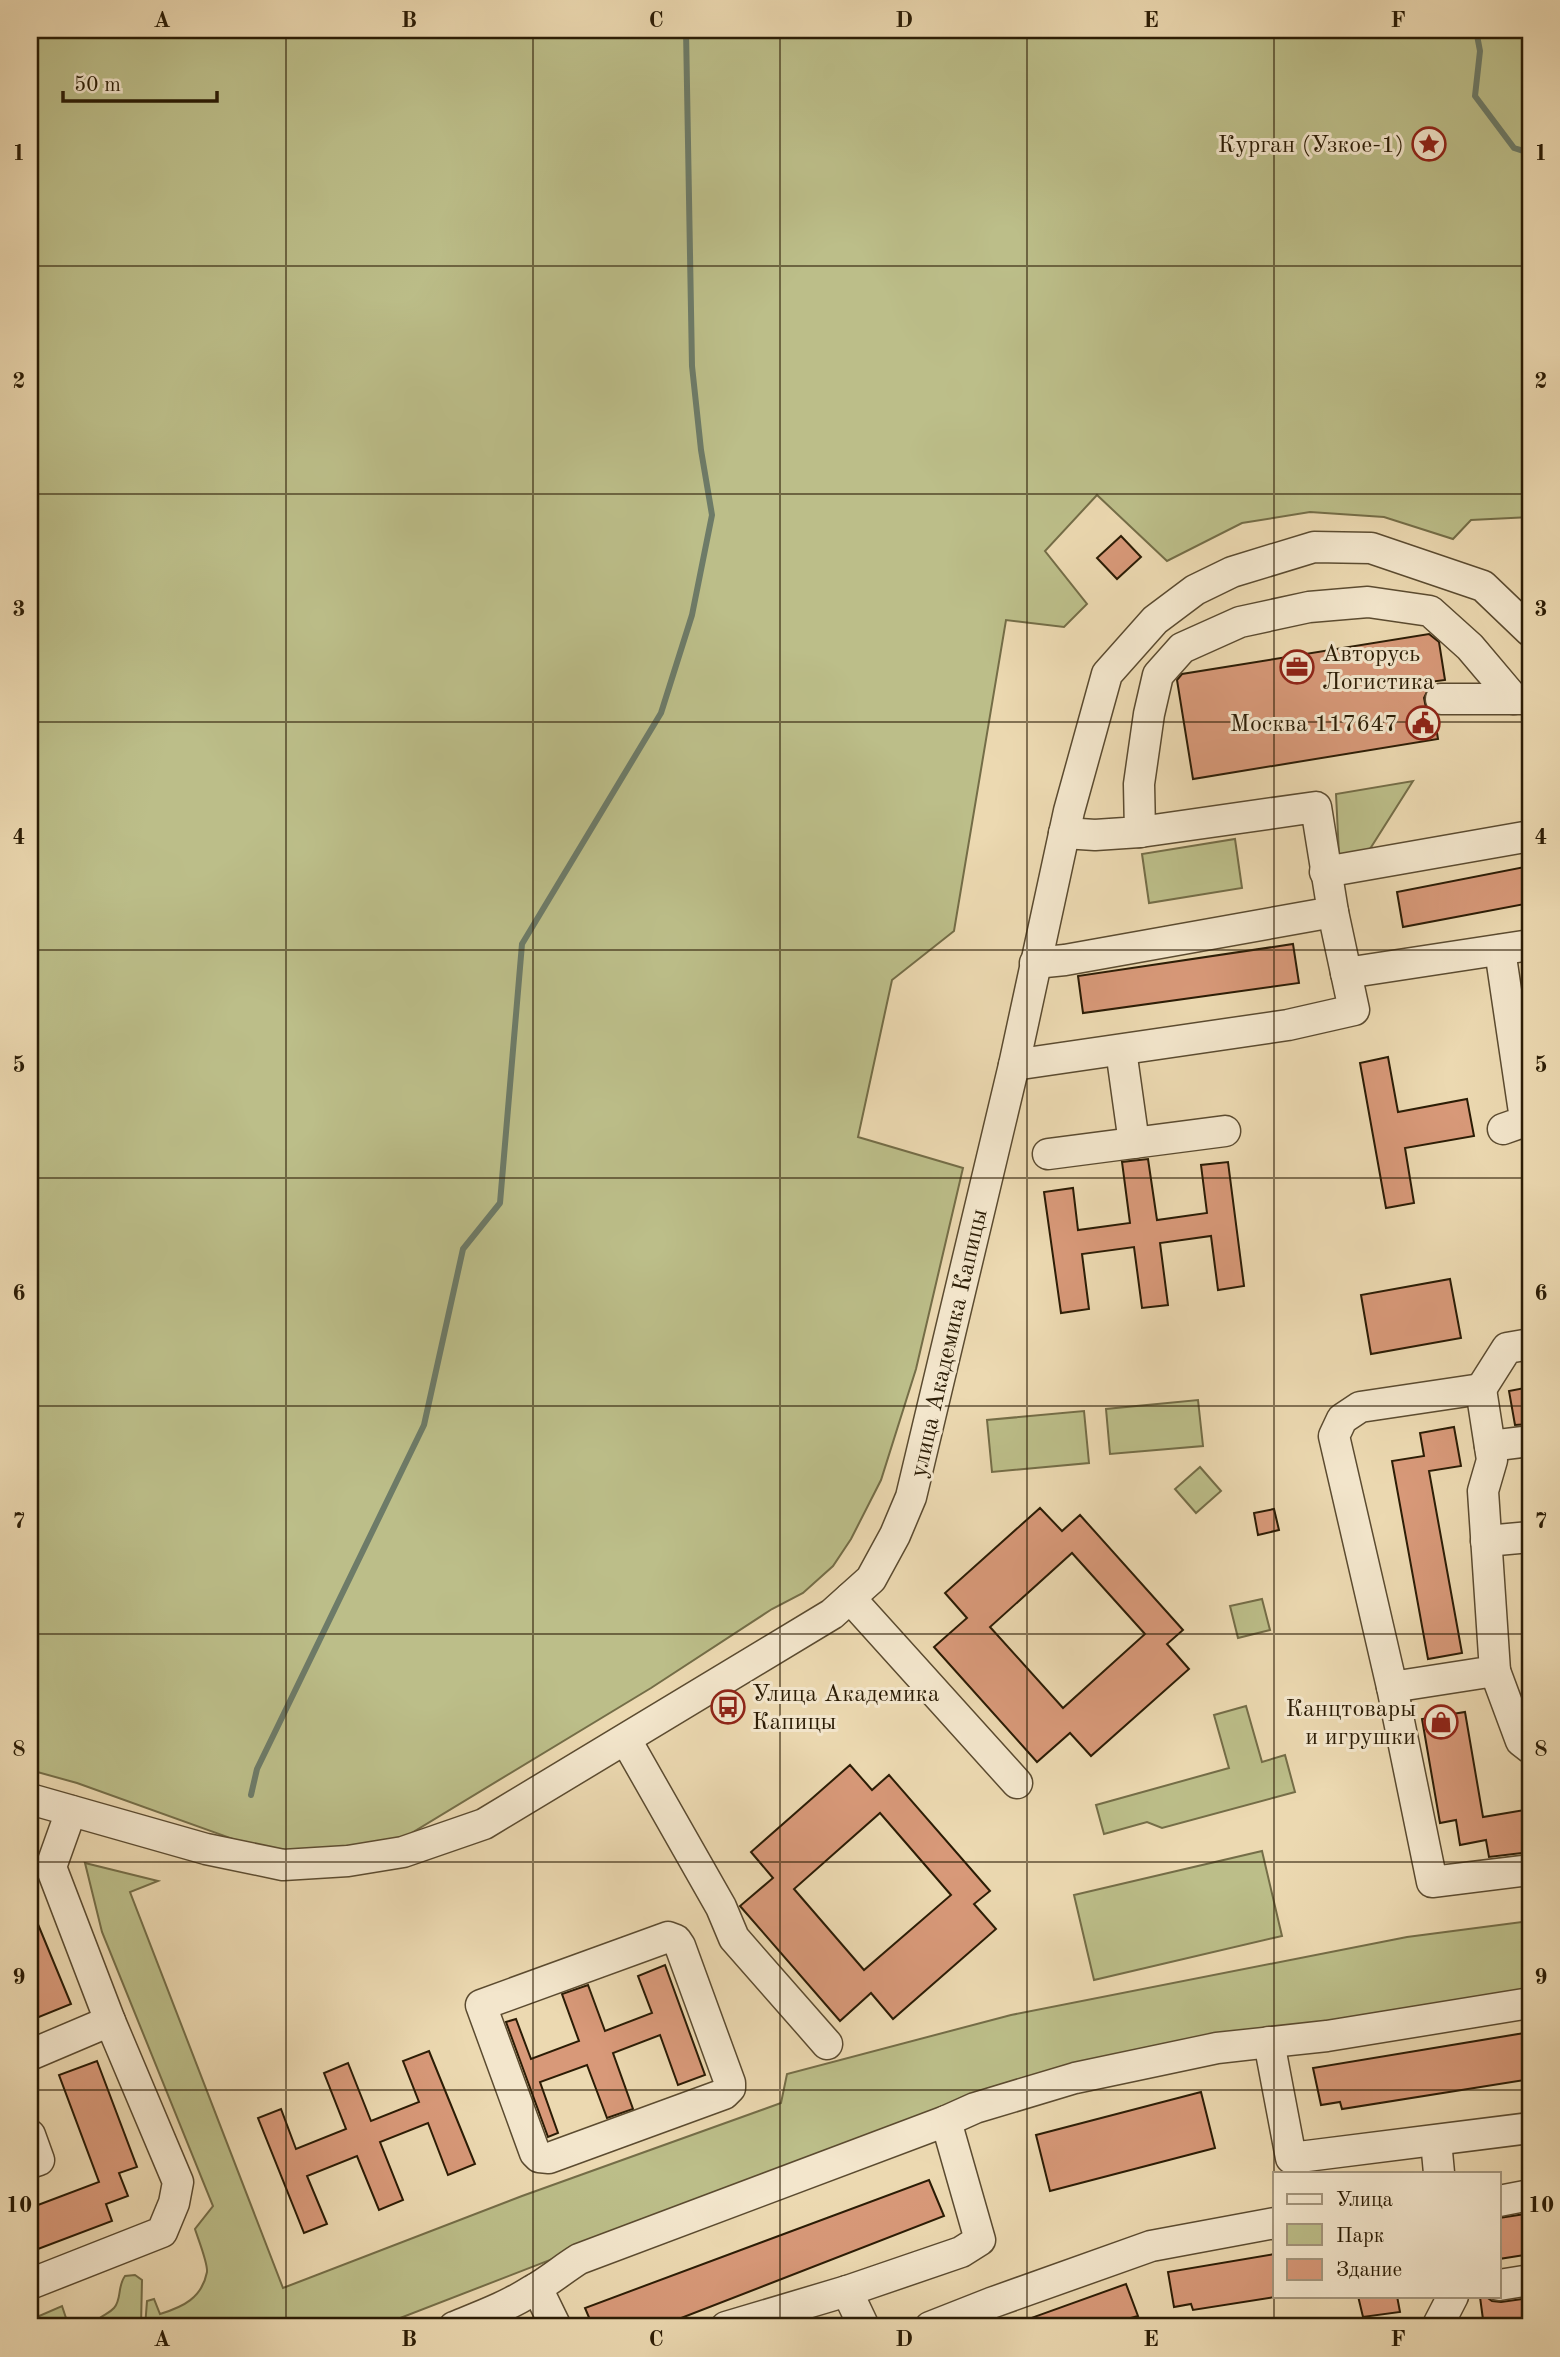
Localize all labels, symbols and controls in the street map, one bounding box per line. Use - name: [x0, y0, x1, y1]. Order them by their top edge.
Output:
- text: A: [153, 9, 171, 32]
- text: B: [401, 9, 417, 32]
- text: C: [648, 9, 664, 32]
- text: D: [895, 9, 913, 32]
- text: E: [1143, 9, 1159, 32]
- text: F: [1390, 9, 1406, 32]
- scale bar: [63, 60, 217, 104]
- text: 50 m: [74, 75, 121, 96]
- place icon: Курган (Узкое-1): [1410, 125, 1448, 163]
- place label: Курган (Узкое-1): [1218, 134, 1404, 158]
- text: 1: [12, 142, 26, 165]
- text: 1: [1534, 142, 1548, 165]
- text: 2: [12, 370, 26, 393]
- text: 2: [1534, 370, 1548, 393]
- text: 3: [12, 598, 26, 621]
- text: 3: [1534, 598, 1548, 621]
- place label: Авторусь Логистика: [1322, 643, 1435, 695]
- office icon: Авторусь Логистика: [1278, 648, 1316, 686]
- public building icon: Москва 117647: [1404, 704, 1442, 742]
- place label: Москва 117647: [1230, 713, 1398, 737]
- text: 4: [12, 826, 26, 849]
- text: 4: [1534, 826, 1548, 849]
- text: 5: [12, 1054, 26, 1077]
- text: 5: [1534, 1054, 1548, 1077]
- street label: улица Академика Капицы: [907, 1207, 993, 1480]
- text: 6: [12, 1282, 26, 1305]
- text: 6: [1534, 1282, 1548, 1305]
- text: 7: [12, 1510, 26, 1533]
- text: 7: [1534, 1510, 1548, 1533]
- place label: Улица Академика Капицы: [752, 1683, 940, 1735]
- bus stop icon: Улица Академика Капицы: [709, 1688, 747, 1726]
- place label: Канцтовары и игрушки: [1285, 1698, 1416, 1750]
- shop icon: Канцтовары и игрушки: [1422, 1703, 1460, 1741]
- text: 8: [12, 1738, 26, 1761]
- text: 8: [1534, 1738, 1548, 1761]
- text: 9: [12, 1966, 26, 1989]
- text: 9: [1534, 1966, 1548, 1989]
- legend: [1273, 2172, 1500, 2298]
- text: Улица: [1336, 2190, 1393, 2211]
- text: 10: [6, 2194, 32, 2217]
- text: 10: [1528, 2194, 1554, 2217]
- text: Парк: [1336, 2226, 1385, 2247]
- text: Здание: [1336, 2260, 1402, 2281]
- text: A: [153, 2328, 171, 2351]
- text: B: [401, 2328, 417, 2351]
- text: C: [648, 2328, 664, 2351]
- text: D: [895, 2328, 913, 2351]
- text: E: [1143, 2328, 1159, 2351]
- text: F: [1390, 2328, 1406, 2351]

